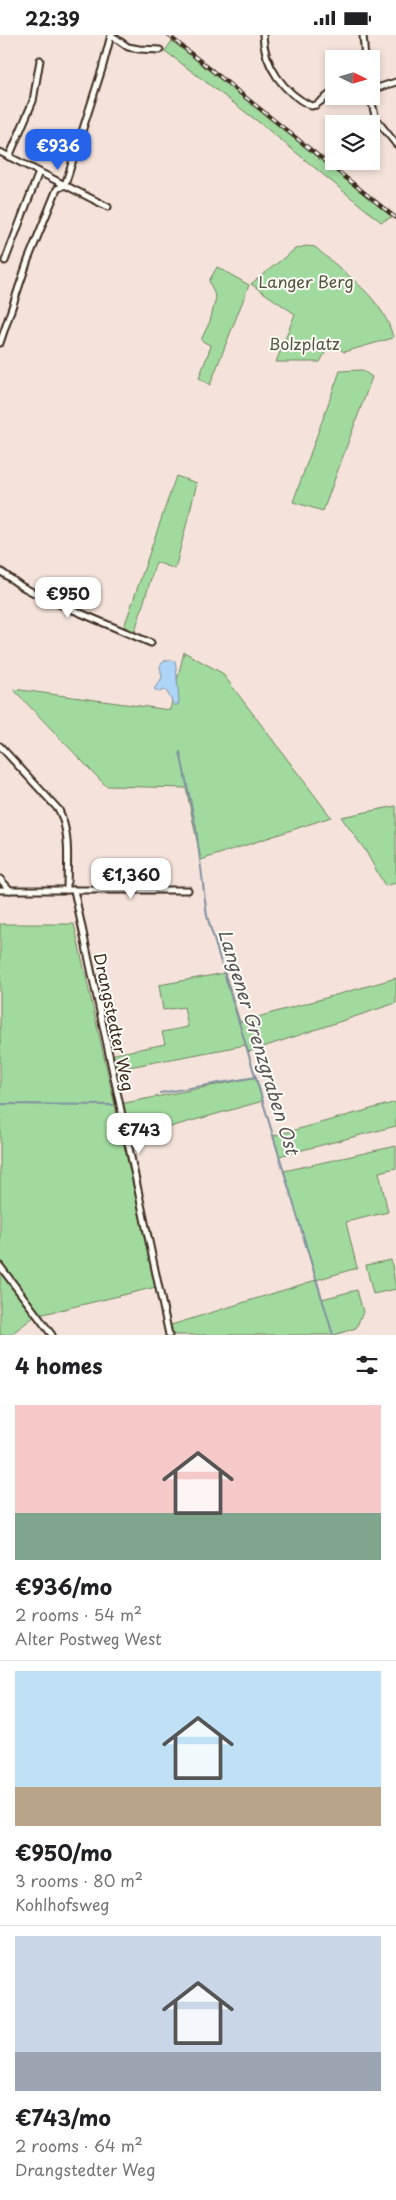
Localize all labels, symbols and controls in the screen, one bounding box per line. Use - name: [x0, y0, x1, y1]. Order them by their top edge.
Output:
- text: 22:39: [25, 4, 80, 32]
- north arrow: [325, 50, 380, 105]
- map controls: [325, 50, 380, 170]
- button: layers: [325, 115, 380, 170]
- pin: €936: [28, 129, 88, 171]
- text: €936: [36, 133, 80, 157]
- park label: Langer Berg: [258, 269, 354, 293]
- park label: Bolzplatz: [268, 331, 340, 355]
- pin: €950: [38, 577, 98, 619]
- text: €950: [46, 581, 90, 605]
- pin: €1,360: [90, 857, 172, 900]
- text: €1,360: [102, 862, 160, 886]
- water label: Langener Grenzgraben Ost: [212, 926, 307, 1159]
- street label: Drangstedter Weg: [89, 951, 141, 1093]
- pin: €743: [109, 1113, 169, 1155]
- text: €743: [118, 1117, 160, 1141]
- text: 4 homes: [15, 1349, 102, 1381]
- icon: filters: [353, 1351, 381, 1379]
- icon: home: [153, 1438, 243, 1528]
- text: €936/mo: [15, 1570, 112, 1602]
- text: 2 rooms · 54 m²: [15, 1602, 142, 1626]
- text: Alter Postweg West: [15, 1626, 162, 1650]
- icon: home: [153, 1703, 243, 1793]
- text: €950/mo: [15, 1836, 112, 1868]
- text: 3 rooms · 80 m²: [15, 1868, 143, 1892]
- text: Kohlhofsweg: [15, 1892, 110, 1916]
- icon: home: [153, 1968, 243, 2058]
- text: €743/mo: [15, 2101, 111, 2133]
- text: 2 rooms · 64 m²: [15, 2133, 143, 2157]
- text: Drangstedter Weg: [15, 2157, 155, 2181]

